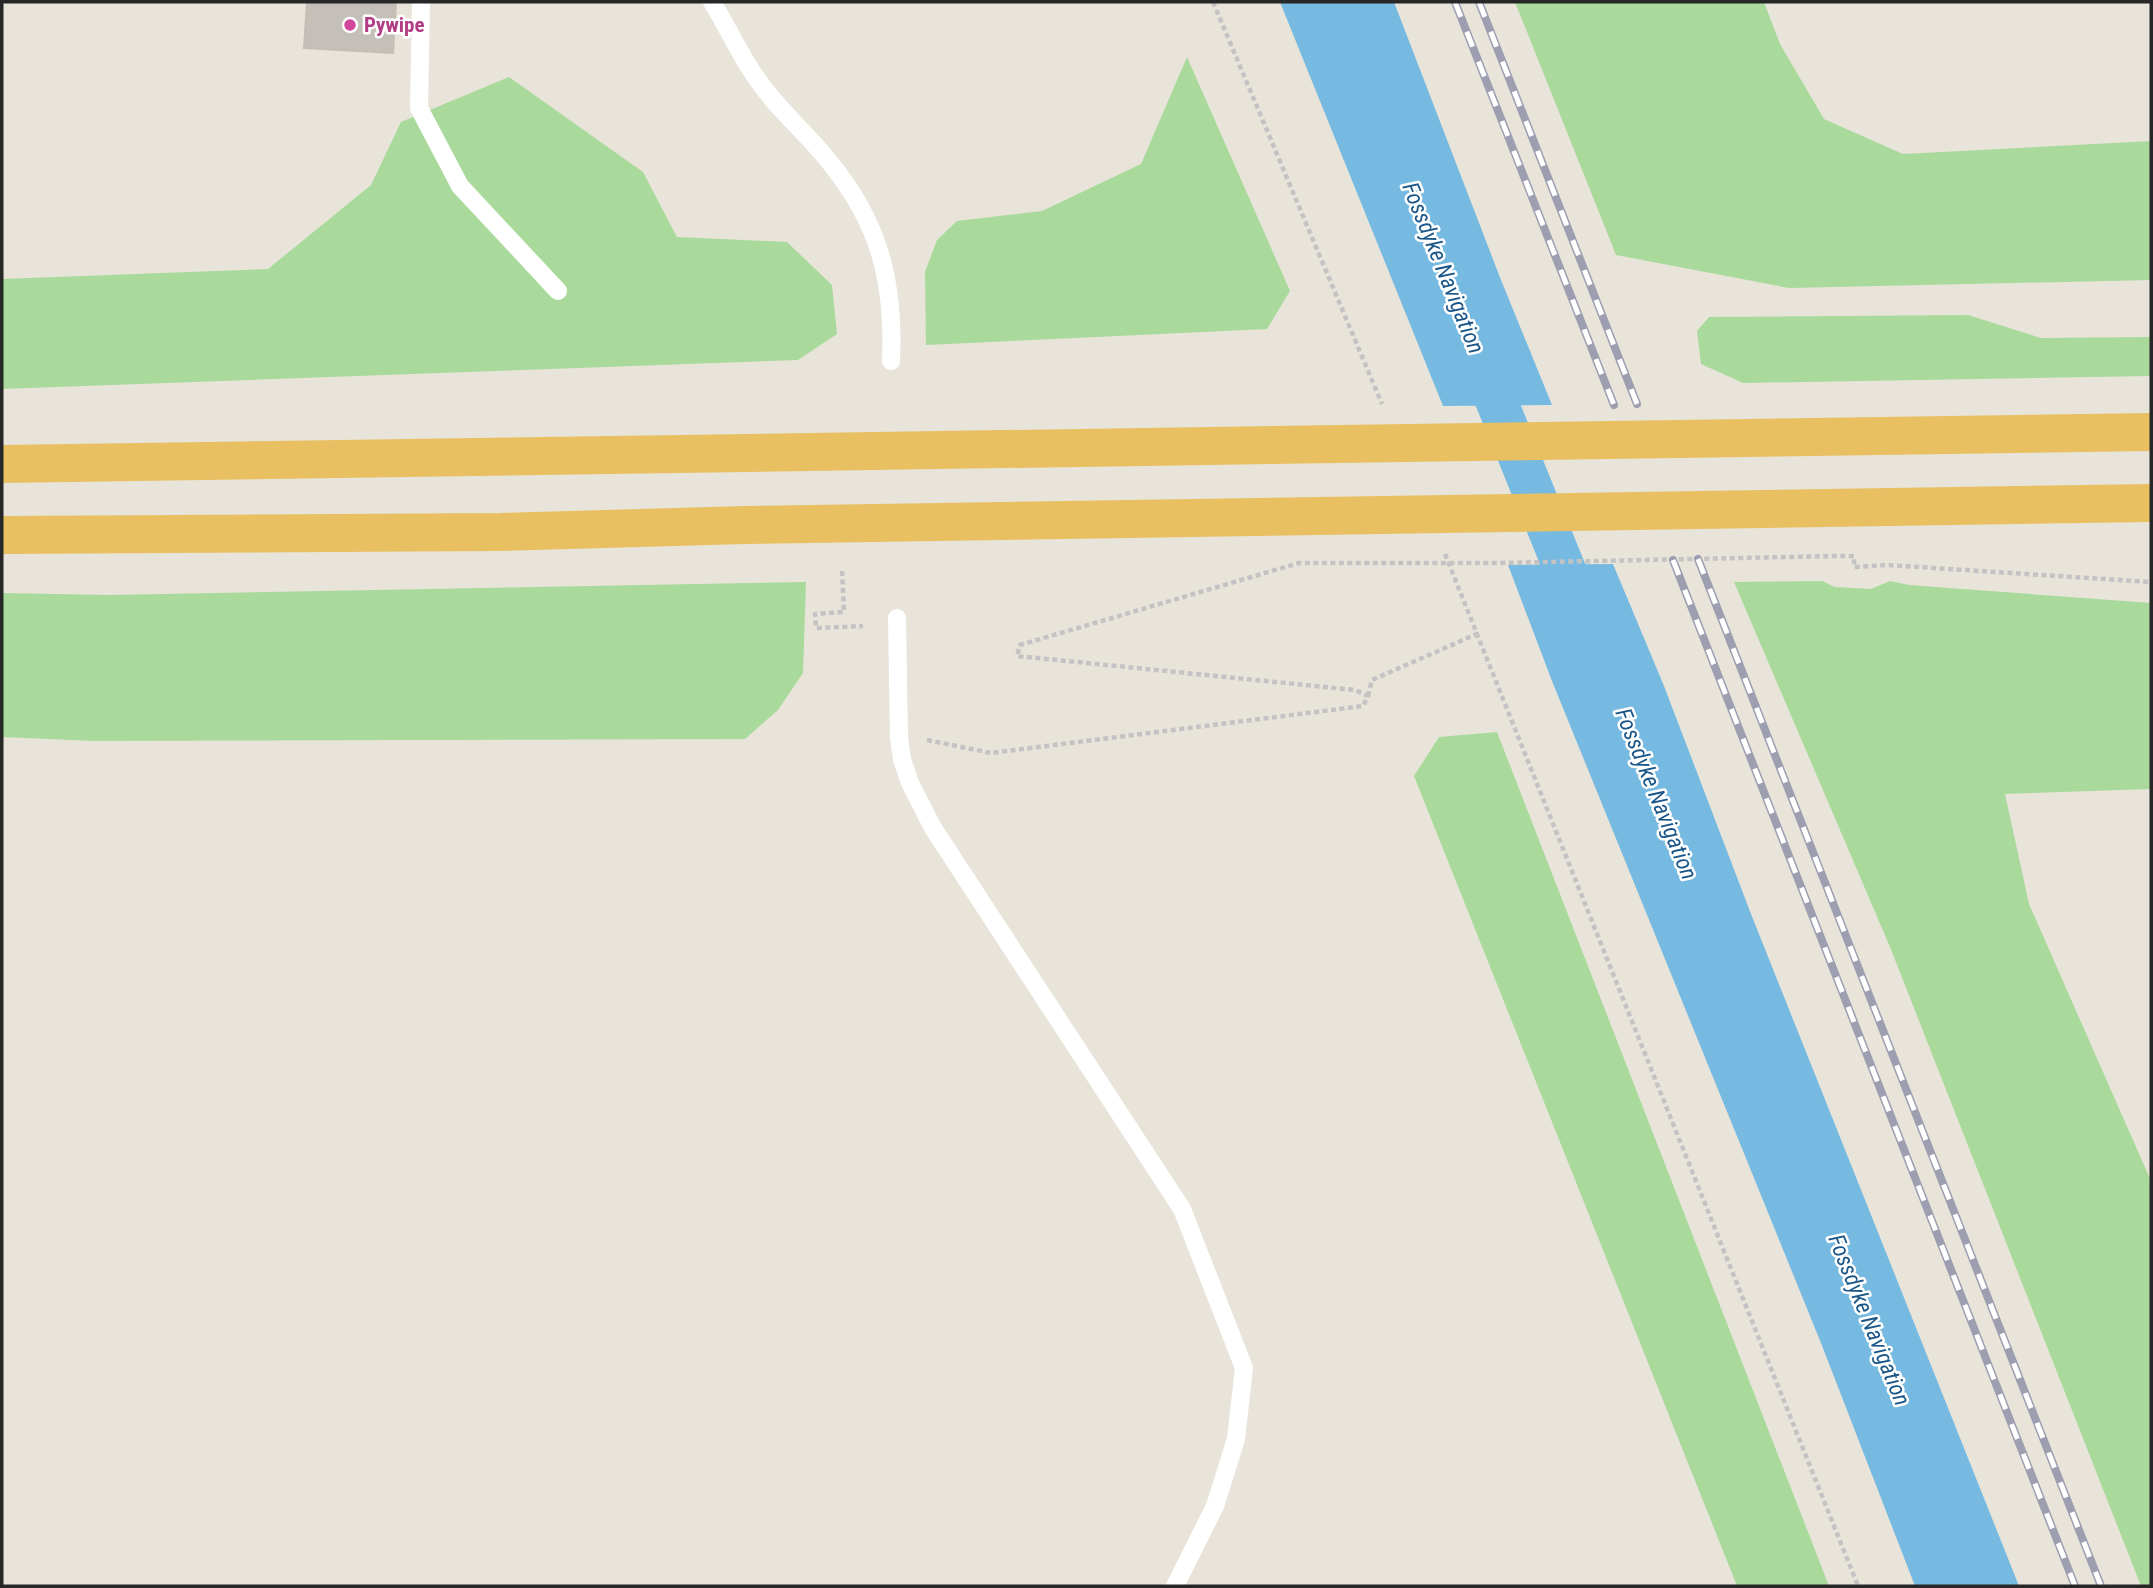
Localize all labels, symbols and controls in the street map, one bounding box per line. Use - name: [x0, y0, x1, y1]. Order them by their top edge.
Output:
- place label: Pywipe: [364, 13, 424, 37]
- marker: Pywipe: [342, 17, 358, 33]
- water label: Fossdyke Navigation: [1396, 178, 1490, 358]
- water label: Fossdyke Navigation: [1609, 704, 1703, 884]
- water label: Fossdyke Navigation: [1822, 1230, 1916, 1410]

